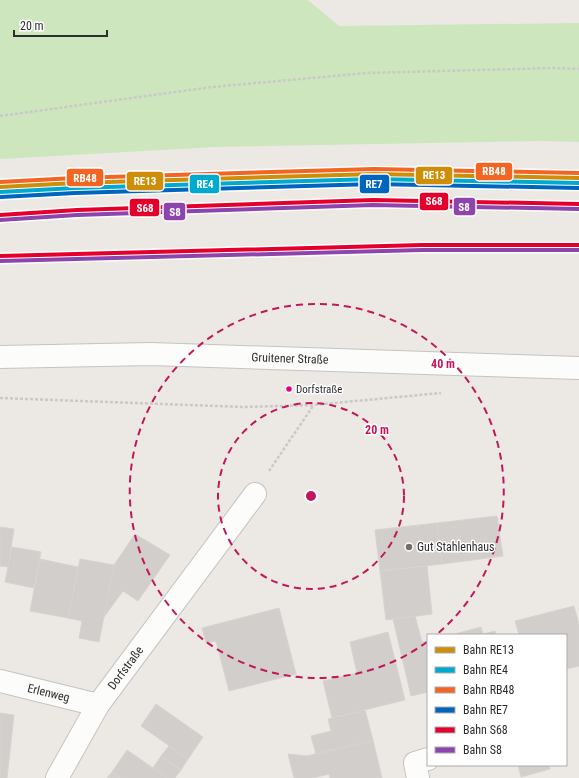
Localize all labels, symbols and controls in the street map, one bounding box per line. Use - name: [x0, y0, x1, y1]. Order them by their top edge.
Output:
- scale bar: [14, 12, 107, 38]
- text: 20 m: [20, 19, 44, 33]
- line badge: RB48: [475, 162, 513, 181]
- text: RB48: [482, 165, 506, 178]
- line badge: RE13: [415, 166, 453, 185]
- line badge: RB48: [66, 168, 104, 187]
- text: RE13: [423, 169, 446, 182]
- line badge: RE13: [126, 171, 164, 191]
- text: RB48: [73, 172, 97, 185]
- line badge: RE4: [189, 174, 220, 194]
- line badge: RE7: [359, 174, 390, 194]
- text: RE13: [134, 175, 157, 188]
- text: RE4: [196, 178, 214, 191]
- text: RE7: [365, 178, 383, 191]
- line badge: S68: [419, 192, 449, 211]
- text: S68: [425, 195, 443, 208]
- line badge: S8: [453, 197, 476, 216]
- line badge: S68: [129, 198, 160, 217]
- text: S8: [458, 201, 470, 214]
- text: S68: [136, 202, 154, 215]
- line badge: S8: [163, 202, 186, 221]
- text: S8: [169, 206, 181, 219]
- street label: Gruitener Straße: [251, 350, 329, 367]
- text: 40 m: [431, 357, 455, 371]
- place label: Dorfstraße: [296, 383, 342, 396]
- marker: Dorfstraße: [284, 384, 294, 394]
- text: 20 m: [365, 423, 389, 437]
- centre of rings: [304, 489, 318, 503]
- place label: Gut Stahlenhaus: [417, 540, 495, 554]
- marker: Gut Stahlenhaus: [404, 542, 414, 552]
- legend: [427, 634, 567, 766]
- street label: Dorfstraße: [105, 643, 147, 692]
- text: Bahn RE13: [463, 643, 514, 657]
- text: Bahn RE4: [463, 663, 508, 677]
- street label: Erlenweg: [26, 681, 71, 705]
- text: Bahn RB48: [463, 683, 515, 697]
- text: Bahn RE7: [463, 703, 508, 717]
- text: Bahn S68: [463, 723, 508, 737]
- text: Bahn S8: [463, 743, 502, 757]

